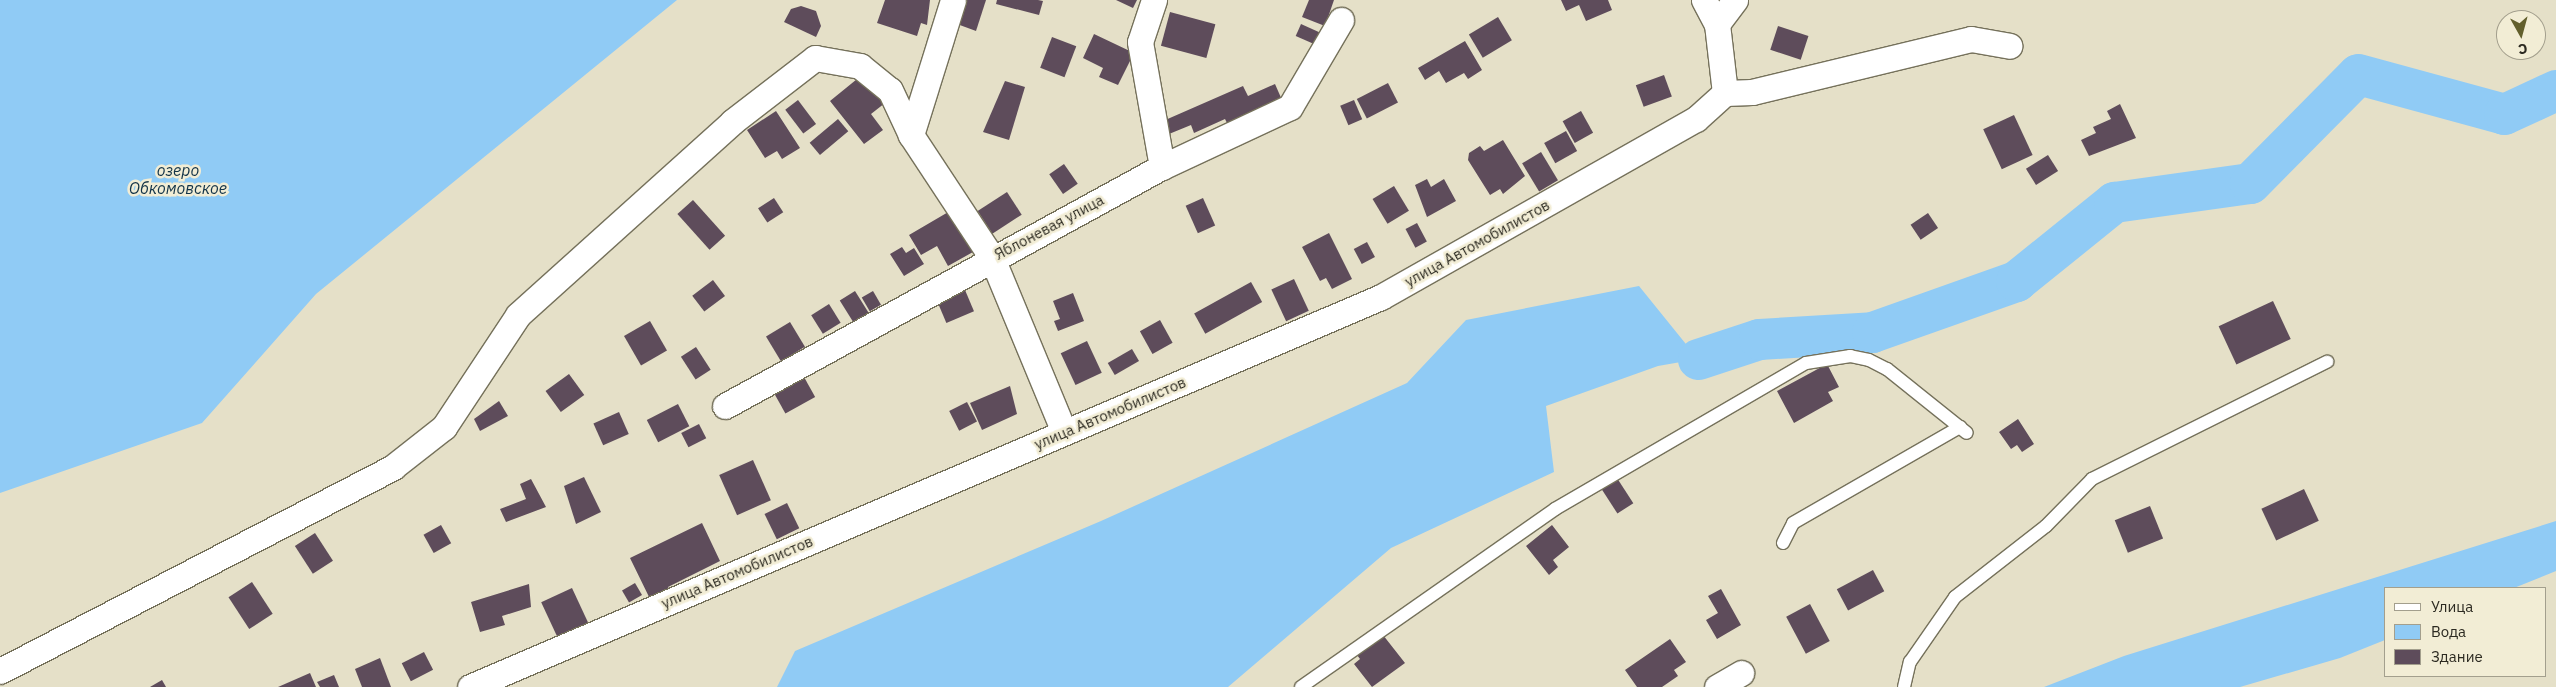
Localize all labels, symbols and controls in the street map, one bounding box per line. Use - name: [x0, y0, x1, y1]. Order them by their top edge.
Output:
- north arrow: [2496, 10, 2546, 60]
- text: С: [2517, 39, 2528, 58]
- water label: озеро Обкомовское: [129, 160, 227, 198]
- street label: Яблоневая улица: [991, 191, 1107, 263]
- street label: улица Автомобилистов: [1401, 196, 1553, 290]
- street label: улица Автомобилистов: [1031, 373, 1189, 453]
- street label: улица Автомобилистов: [658, 532, 816, 612]
- legend: [2384, 587, 2546, 677]
- text: Улица: [2431, 597, 2473, 616]
- text: Вода: [2431, 622, 2466, 641]
- text: Здание: [2431, 647, 2483, 666]

